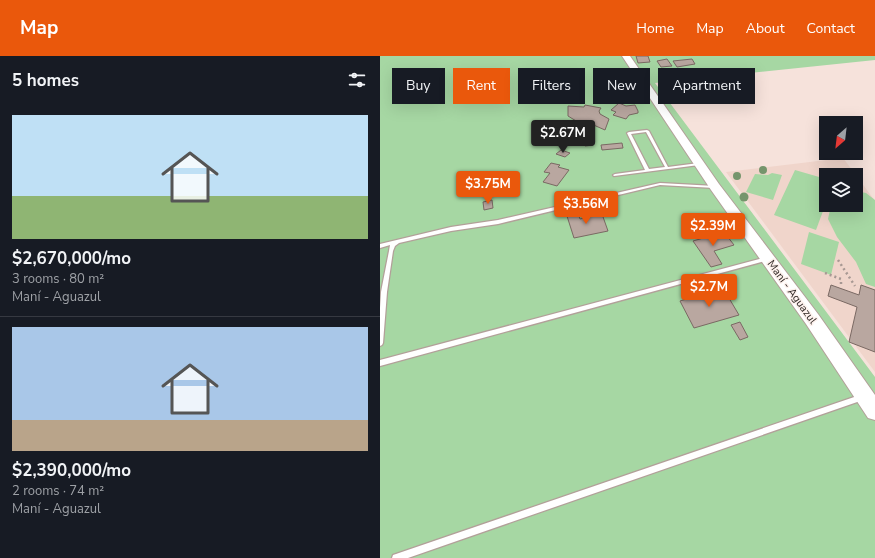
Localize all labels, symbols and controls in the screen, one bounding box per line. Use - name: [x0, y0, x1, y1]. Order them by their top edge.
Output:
- text: Map: [20, 15, 58, 41]
- text: Home: [636, 19, 674, 38]
- text: Map: [696, 19, 724, 38]
- text: About: [746, 19, 785, 38]
- text: Contact: [807, 19, 855, 38]
- chip: Buy: [392, 68, 445, 104]
- chip: Rent: [453, 68, 510, 104]
- chip: Filters: [518, 68, 585, 104]
- chip: New: [593, 68, 650, 104]
- chip: Apartment: [658, 68, 755, 104]
- text: 5 homes: [12, 69, 79, 92]
- icon: filters: [346, 69, 368, 91]
- north arrow: [819, 116, 863, 160]
- map controls: [819, 116, 863, 212]
- pin: $2.67M: [530, 120, 596, 154]
- text: $2.67M: [540, 124, 586, 142]
- icon: home: [154, 141, 226, 213]
- button: layers: [819, 168, 863, 212]
- pin: $3.75M: [455, 171, 521, 205]
- text: $3.75M: [465, 175, 511, 193]
- pin: $3.56M: [553, 191, 619, 225]
- text: $3.56M: [563, 195, 609, 213]
- pin: $2.39M: [680, 213, 746, 247]
- text: $2.39M: [690, 217, 736, 235]
- text: $2,670,000/mo: [12, 247, 131, 270]
- street label: Maní - Aguazul: [764, 257, 821, 327]
- text: 3 rooms · 80 m²: [12, 270, 104, 288]
- pin: $2.7M: [681, 274, 737, 308]
- text: $2.7M: [690, 278, 728, 296]
- text: Maní - Aguazul: [12, 288, 101, 306]
- icon: home: [154, 353, 226, 425]
- text: $2,390,000/mo: [12, 459, 131, 482]
- text: 2 rooms · 74 m²: [12, 482, 104, 500]
- text: Maní - Aguazul: [12, 500, 101, 518]

